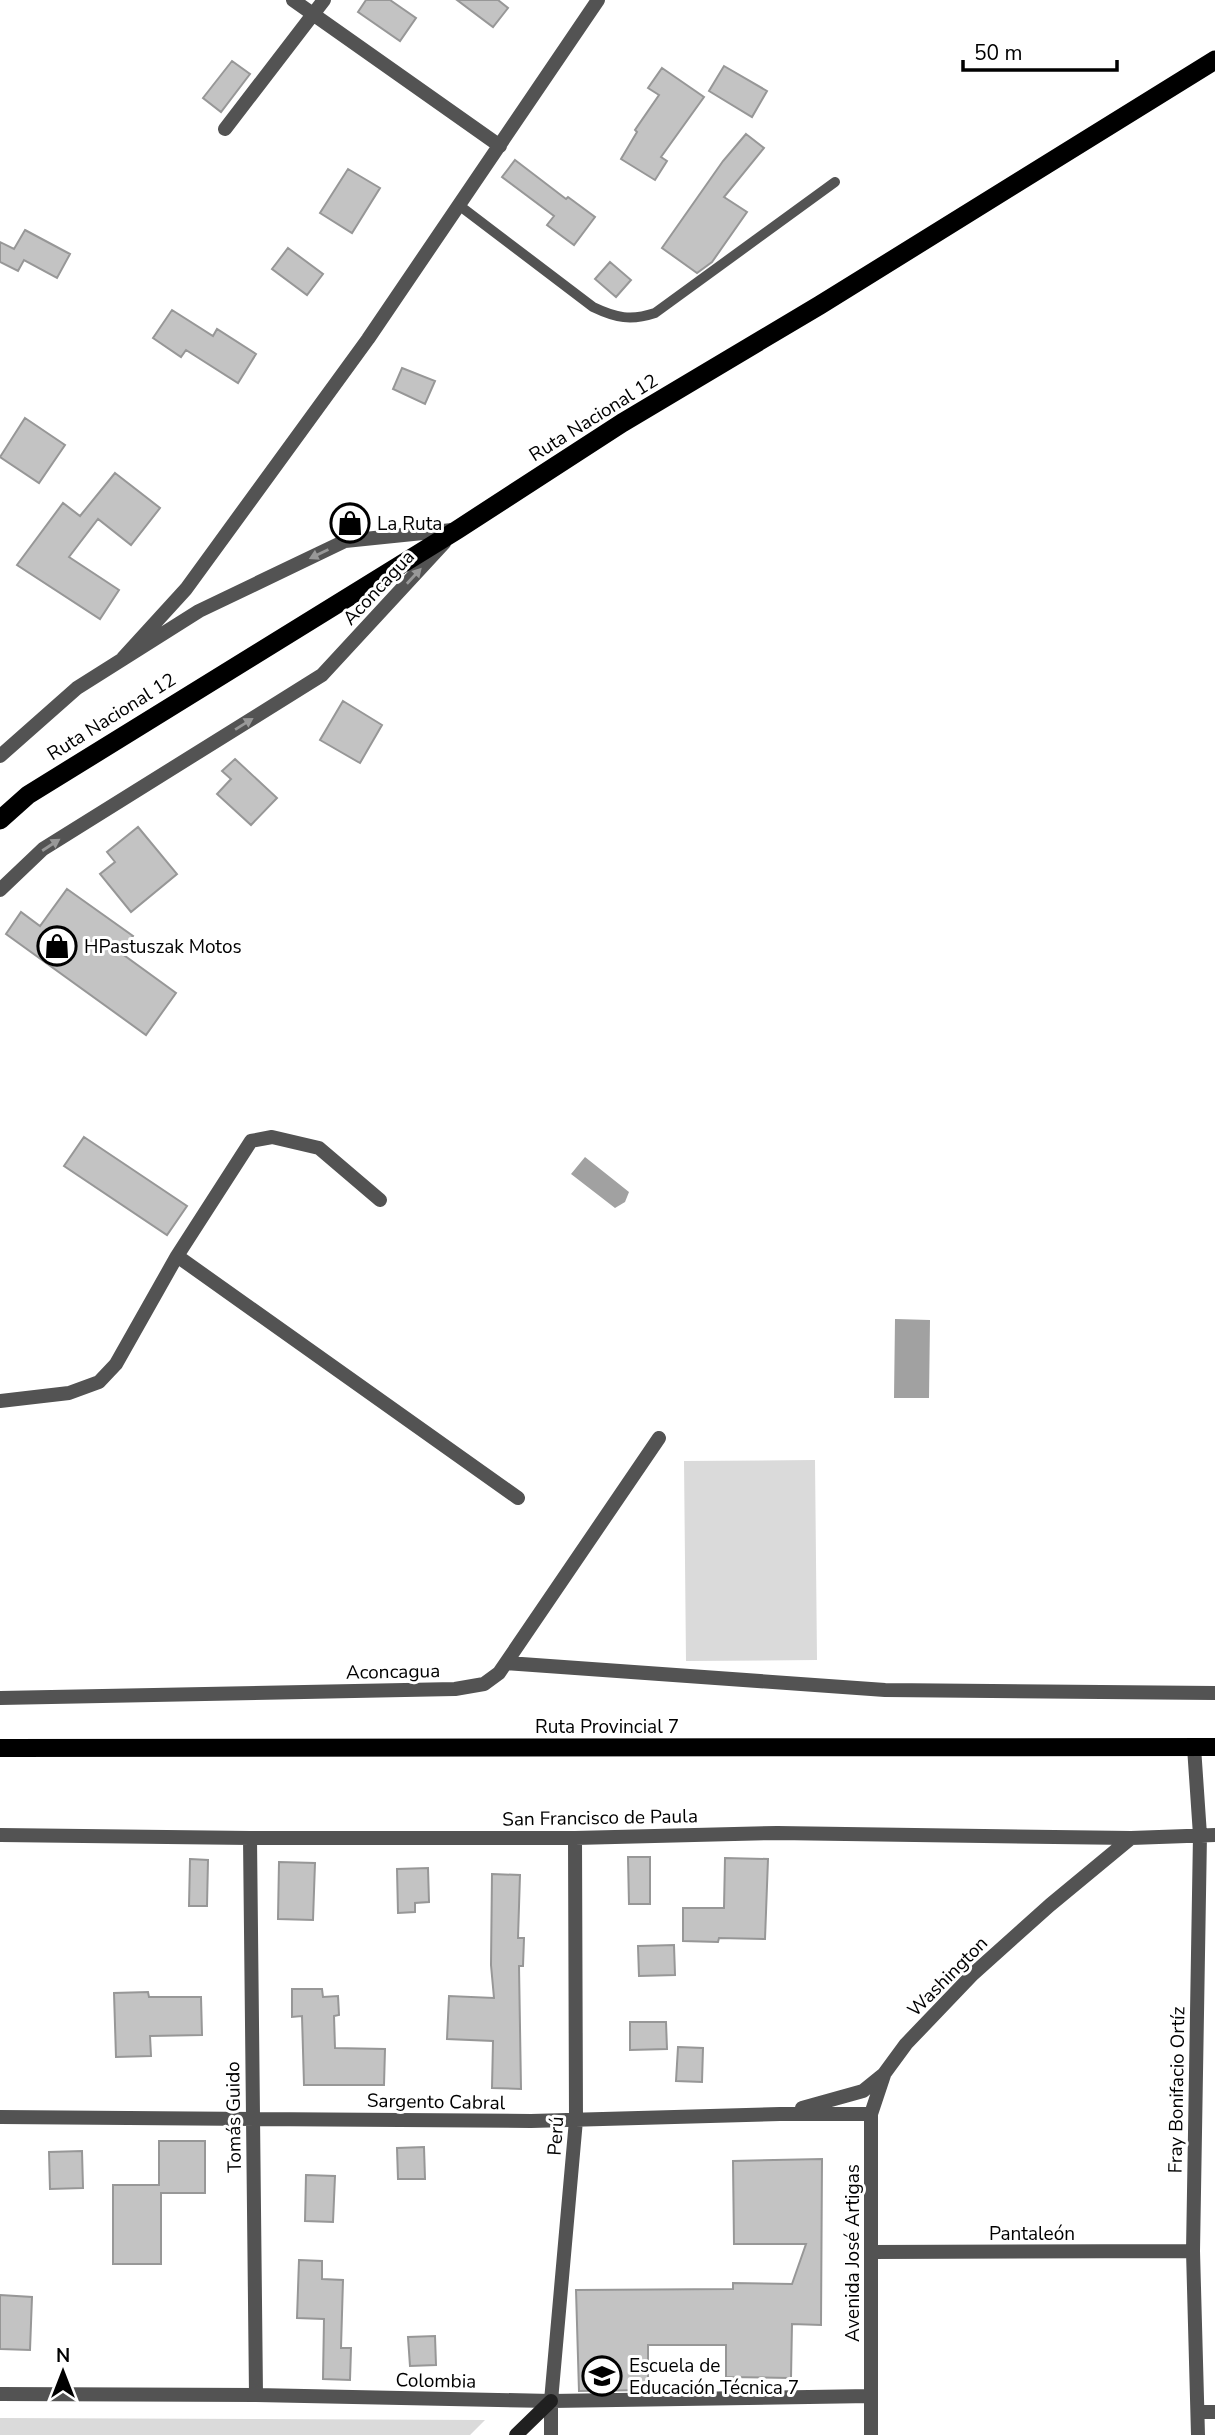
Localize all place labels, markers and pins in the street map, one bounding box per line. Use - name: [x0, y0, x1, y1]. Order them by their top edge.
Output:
- shop icon: La Ruta: [329, 502, 371, 544]
- place label: La Ruta: [377, 511, 442, 537]
- shop icon: HPastuszak Motos: [36, 925, 78, 967]
- place label: HPastuszak Motos: [84, 934, 242, 960]
- place label: Escuela de Educación Técnica 7: [629, 2353, 799, 2401]
- school or university icon: Escuela de Educación Técnica 7: [581, 2355, 623, 2397]

